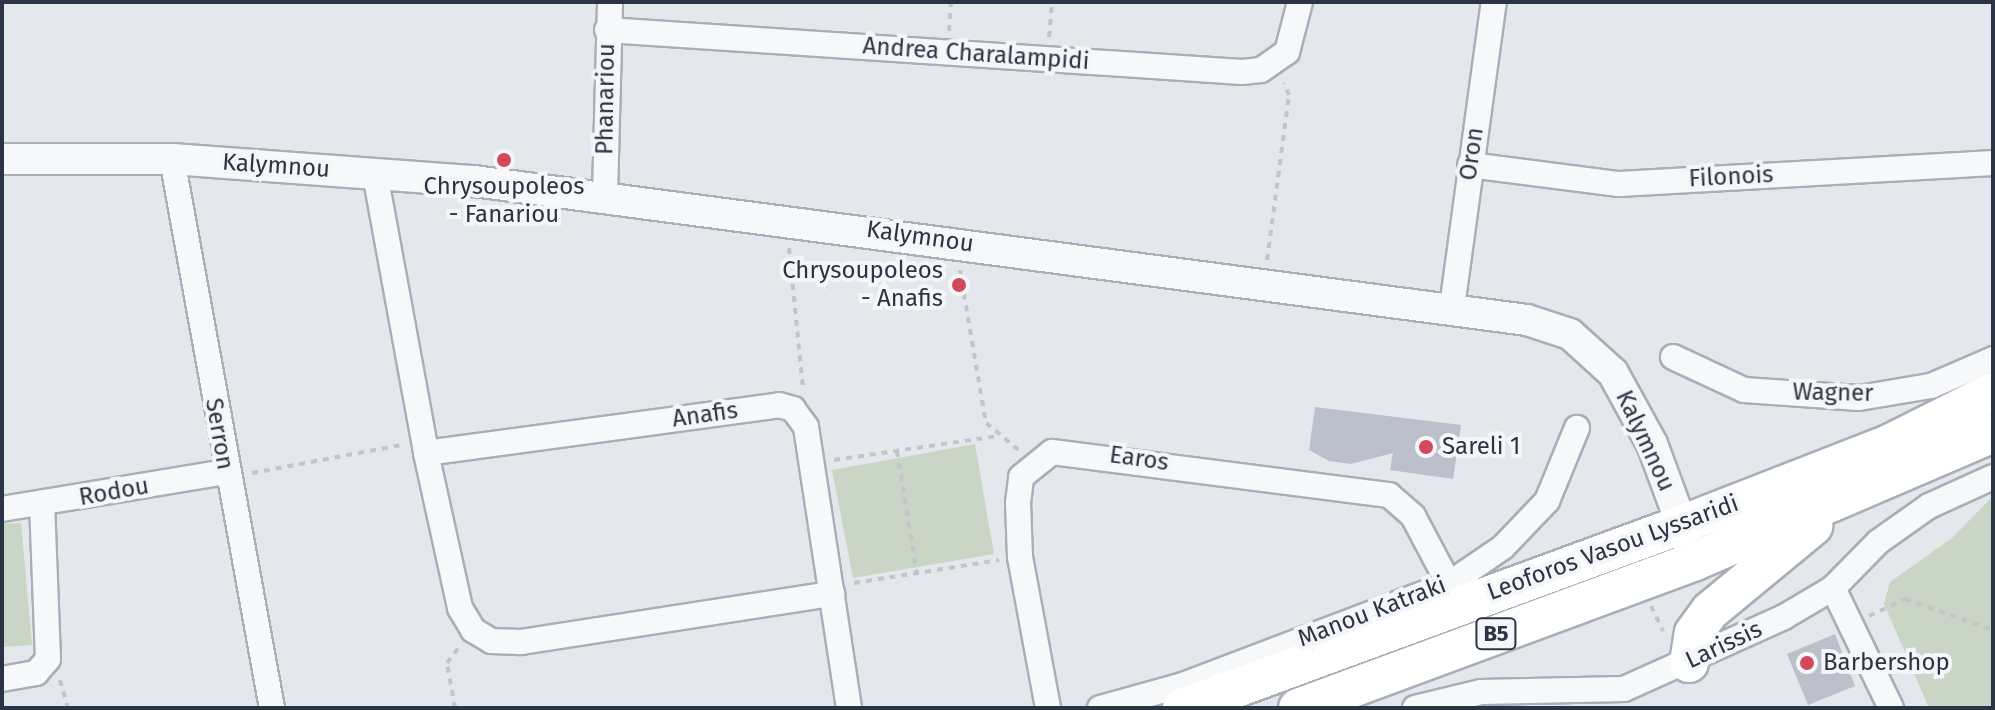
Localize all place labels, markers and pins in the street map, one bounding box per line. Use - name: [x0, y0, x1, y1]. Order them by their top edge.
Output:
- marker: Chrysoupoleos - Fanariou: [495, 151, 513, 169]
- place label: Chrysoupoleos - Fanariou: [424, 173, 584, 229]
- place label: Chrysoupoleos - Anafis: [782, 257, 943, 313]
- marker: Chrysoupoleos - Anafis: [950, 276, 968, 294]
- place label: Sareli 1: [1442, 433, 1520, 461]
- marker: Sareli 1: [1417, 438, 1435, 456]
- place label: Barbershop: [1823, 649, 1950, 677]
- marker: Barbershop: [1798, 654, 1816, 672]

